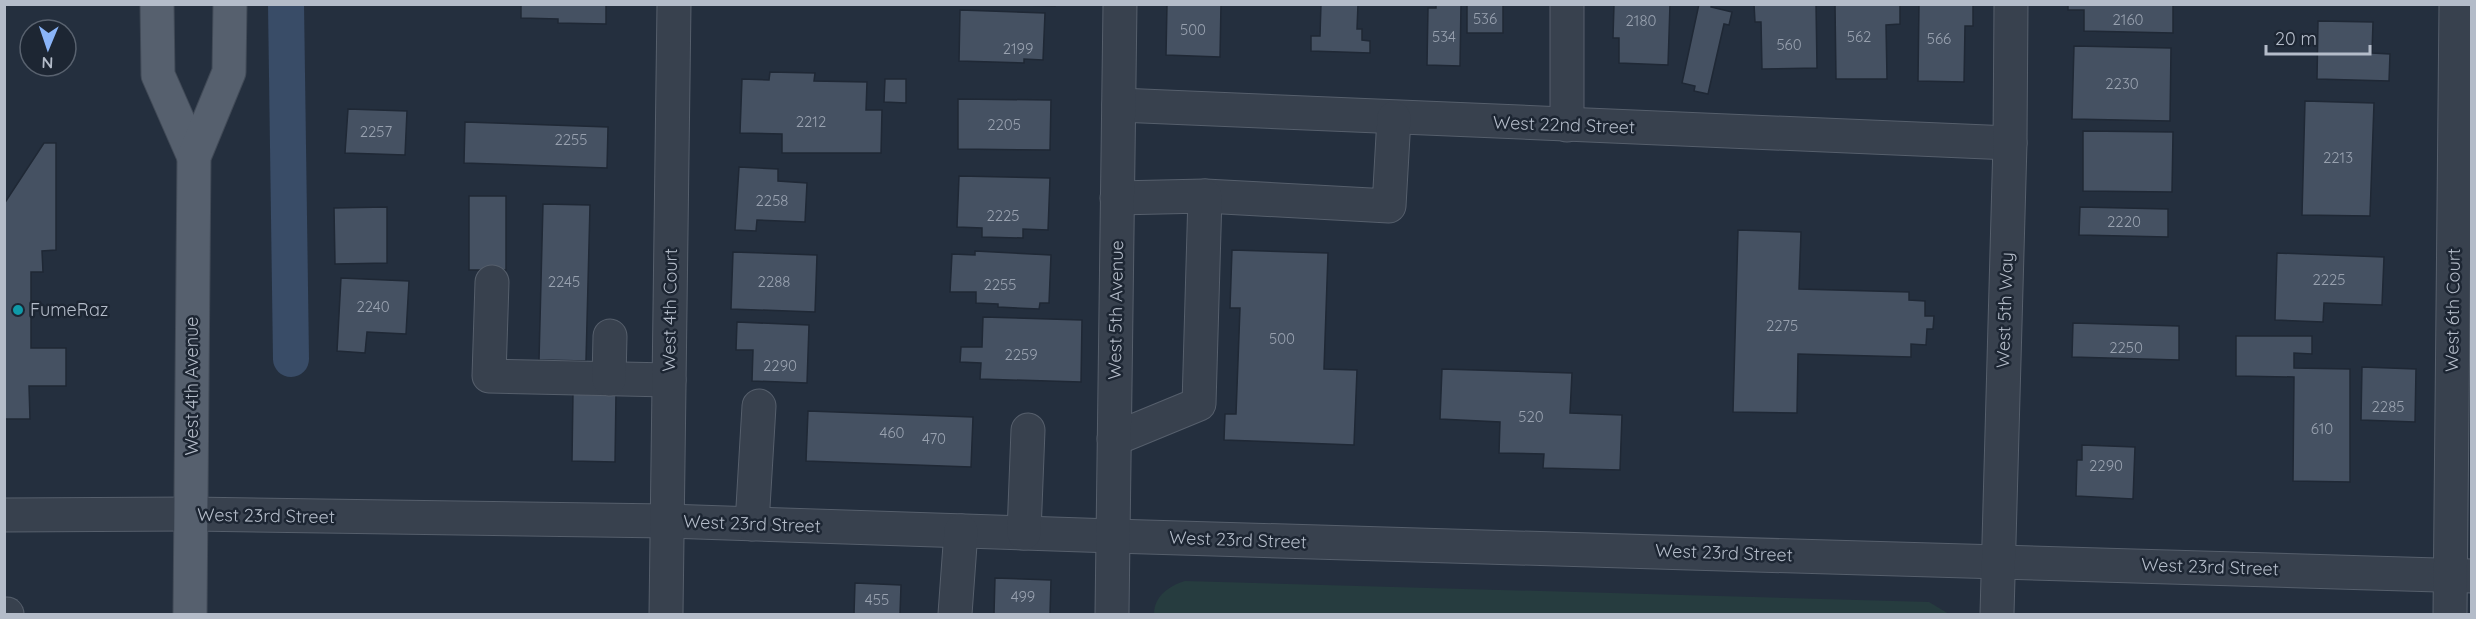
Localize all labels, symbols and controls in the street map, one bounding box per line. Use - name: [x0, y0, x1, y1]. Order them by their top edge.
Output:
- house number: 536: [1473, 9, 1497, 28]
- house number: 2160: [2113, 10, 2144, 29]
- house number: 2180: [1626, 11, 1657, 30]
- north arrow: [18, 18, 78, 78]
- scale bar: [2266, 18, 2370, 56]
- house number: 500: [1180, 20, 1206, 39]
- house number: 534: [1432, 27, 1456, 46]
- house number: 562: [1847, 27, 1871, 46]
- text: 20 m: [2275, 27, 2317, 50]
- house number: 566: [1927, 29, 1951, 48]
- house number: 560: [1776, 35, 1802, 54]
- house number: 2199: [1003, 39, 1033, 58]
- text: N: [41, 53, 54, 73]
- house number: 2230: [2105, 74, 2139, 93]
- street label: West 22nd Street: [1493, 111, 1635, 138]
- house number: 2212: [796, 112, 826, 131]
- house number: 2205: [987, 115, 1021, 134]
- house number: 2257: [360, 122, 393, 141]
- house number: 2255: [555, 130, 587, 149]
- house number: 2213: [2323, 148, 2353, 167]
- house number: 2258: [756, 191, 788, 210]
- house number: 2225: [986, 206, 1020, 225]
- house number: 2220: [2107, 212, 2141, 231]
- street label: West 5th Avenue: [1103, 240, 1128, 380]
- street label: West 4th Court: [657, 248, 682, 372]
- street label: West 6th Court: [2440, 248, 2465, 372]
- street label: West 5th Way: [1991, 252, 2018, 368]
- house number: 2225: [2312, 270, 2346, 289]
- house number: 2245: [548, 272, 580, 291]
- house number: 2288: [758, 272, 790, 291]
- house number: 2255: [984, 275, 1016, 294]
- house number: 2240: [356, 297, 390, 316]
- place label: FumeRaz: [30, 298, 108, 321]
- marker: FumeRaz: [11, 303, 25, 317]
- street label: West 4th Avenue: [180, 316, 203, 456]
- house number: 2275: [1766, 316, 1798, 335]
- house number: 500: [1269, 329, 1295, 348]
- house number: 2250: [2109, 338, 2143, 357]
- house number: 2259: [1004, 345, 1038, 364]
- house number: 2290: [763, 356, 797, 375]
- house number: 2285: [2372, 397, 2404, 416]
- house number: 520: [1518, 407, 1544, 426]
- house number: 610: [2311, 419, 2333, 438]
- house number: 460: [880, 423, 905, 442]
- house number: 470: [922, 429, 946, 448]
- house number: 2290: [2089, 456, 2123, 475]
- street label: West 23rd Street: [197, 503, 335, 528]
- street label: West 23rd Street: [683, 510, 821, 537]
- street label: West 23rd Street: [1169, 526, 1307, 553]
- street label: West 23rd Street: [1655, 539, 1793, 566]
- street label: West 23rd Street: [2141, 553, 2279, 580]
- house number: 499: [1011, 587, 1035, 606]
- house number: 455: [865, 590, 889, 609]

